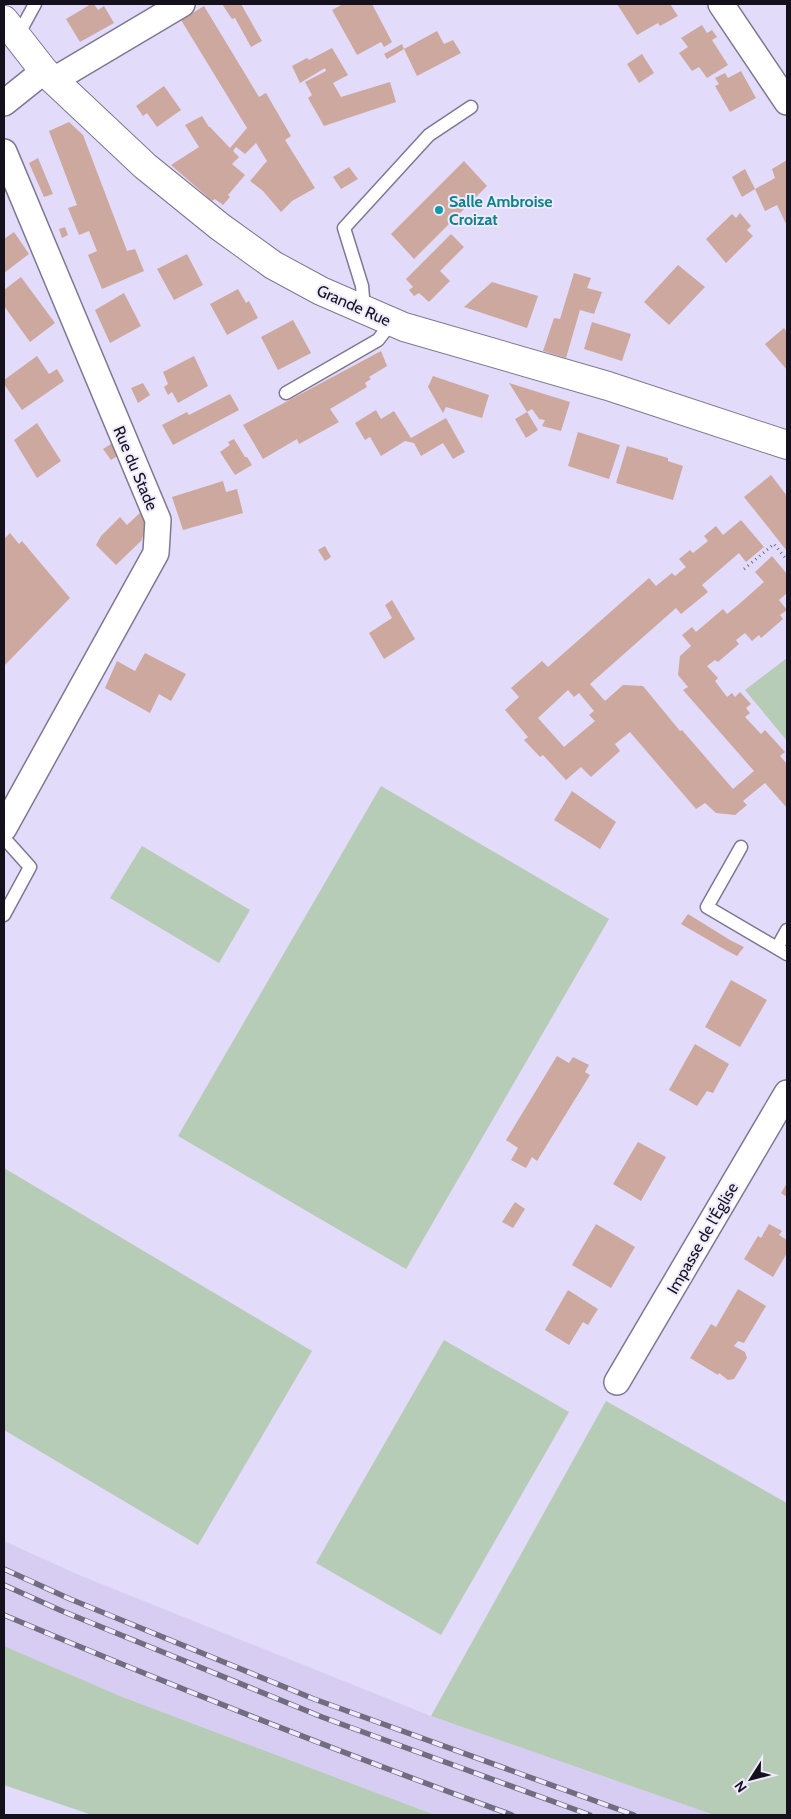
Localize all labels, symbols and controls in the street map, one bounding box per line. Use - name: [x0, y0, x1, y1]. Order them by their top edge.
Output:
- place label: Salle Ambroise Croizat: [449, 192, 553, 229]
- marker: Salle Ambroise Croizat: [433, 204, 445, 216]
- street label: Grande Rue: [314, 281, 394, 330]
- street label: Rue du Stade: [109, 423, 162, 513]
- street label: Impasse de l'Église: [663, 1179, 742, 1297]
- north arrow: [726, 1754, 776, 1804]
- text: N: [730, 1777, 751, 1796]

